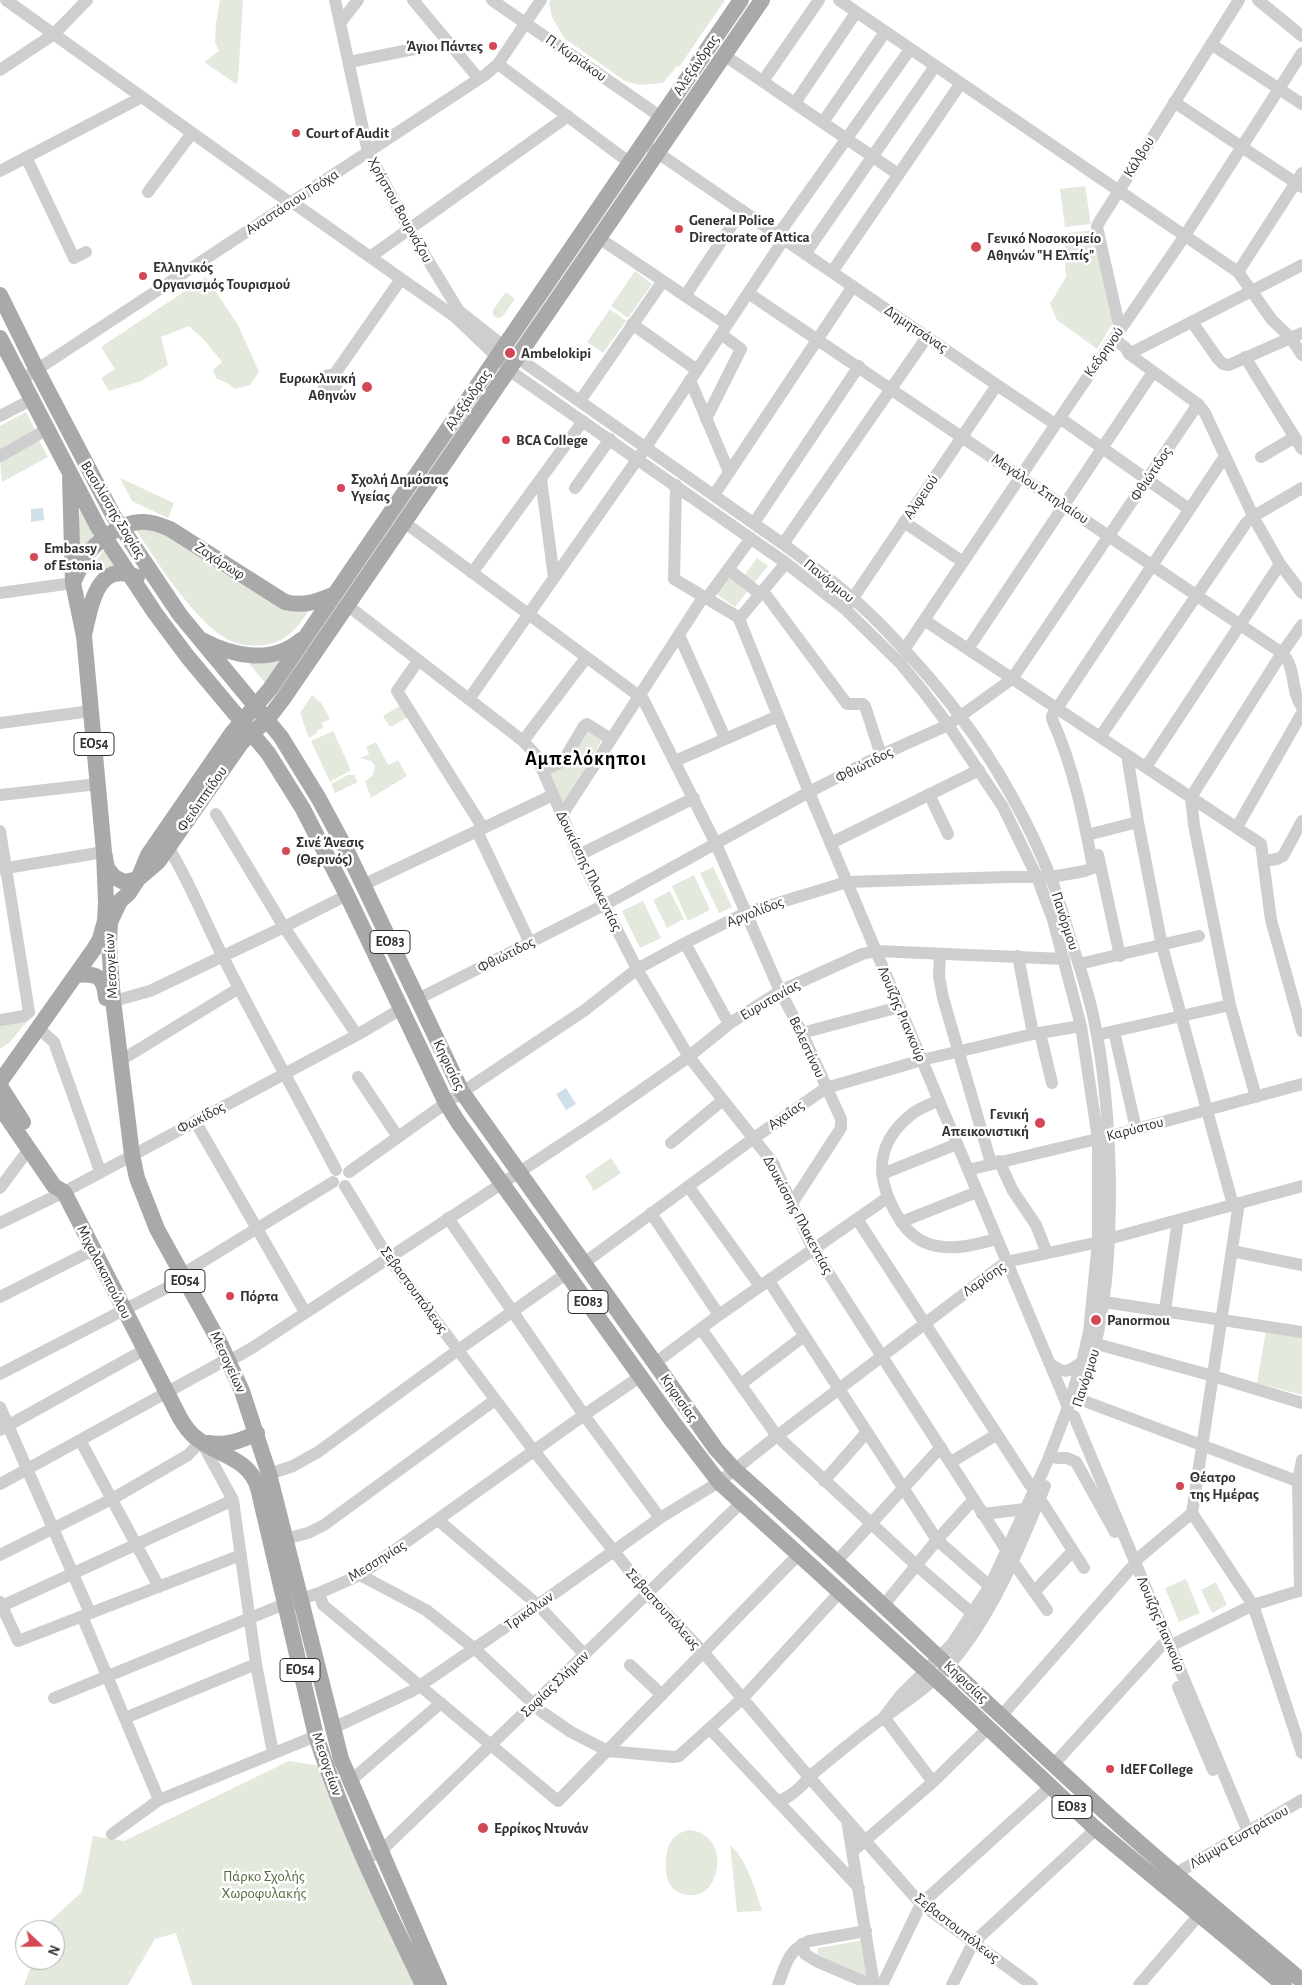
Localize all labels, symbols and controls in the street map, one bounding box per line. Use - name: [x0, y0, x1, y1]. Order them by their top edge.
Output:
- street label: Π. Κυριάκου: [542, 30, 610, 86]
- street label: Αλεξάνδρας: [669, 31, 723, 99]
- place label: Άγιοι Πάντες: [407, 37, 483, 55]
- marker: Άγιοι Πάντες: [487, 40, 499, 52]
- place label: Court of Audit: [306, 124, 389, 142]
- marker: Court of Audit: [290, 127, 302, 139]
- street label: Κάλβου: [1120, 133, 1158, 181]
- street label: Χρήστου Βουρνάζου: [364, 154, 436, 266]
- street label: Αναστάσιου Τσόχα: [242, 165, 342, 239]
- place label: General Police Directorate of Attica: [689, 211, 810, 246]
- marker: General Police Directorate of Attica: [673, 223, 685, 235]
- place label: Γενικό Νοσοκομείο Αθηνών "Η Ελπίς": [987, 229, 1101, 264]
- marker: Γενικό Νοσοκομείο Αθηνών "Η Ελπίς": [969, 240, 983, 254]
- place label: Ελληνικός Οργανισμός Τουρισμού: [153, 258, 290, 293]
- marker: Ελληνικός Οργανισμός Τουρισμού: [137, 270, 149, 282]
- street label: Δημητσάνας: [881, 301, 951, 357]
- street label: Κεδρηνού: [1080, 323, 1128, 381]
- place label: Ambelokipi: [521, 344, 591, 362]
- marker: Ambelokipi: [503, 346, 517, 360]
- street label: Αλεξάνδρας: [441, 366, 495, 434]
- place label: Ευρωκλινική Αθηνών: [279, 369, 356, 404]
- marker: Ευρωκλινική Αθηνών: [360, 380, 374, 394]
- place label: BCA College: [516, 431, 588, 449]
- marker: BCA College: [500, 434, 512, 446]
- street label: Φθιώτιδος: [1126, 443, 1176, 505]
- street label: Μεγάλου Σπηλαίου: [988, 450, 1092, 528]
- street label: Βασιλίσσης Σοφίας: [77, 458, 149, 562]
- place label: Σχολή Δημόσιας Υγείας: [351, 470, 448, 505]
- street label: Αλφειού: [900, 471, 942, 523]
- marker: Σχολή Δημόσιας Υγείας: [335, 482, 347, 494]
- street label: Ζαχάρωφ: [192, 538, 248, 584]
- place label: Embassy of Estonia: [44, 539, 103, 574]
- marker: Embassy of Estonia: [28, 551, 40, 563]
- street label: Πανόρμου: [800, 555, 858, 607]
- road number: ΕΟ54: [74, 732, 114, 756]
- street label: Φθιώτιδος: [832, 743, 896, 787]
- district label: Αμπελόκηποι: [524, 747, 648, 771]
- street label: Φειδιππίδου: [173, 763, 231, 835]
- street label: Δουκίσσης Πλακεντίας: [552, 808, 626, 934]
- place label: Σινέ Άνεσις (Θερινός): [296, 833, 364, 868]
- marker: Σινέ Άνεσις (Θερινός): [280, 845, 292, 857]
- street label: Πανόρμου: [1047, 890, 1083, 952]
- street label: Αργολίδος: [724, 893, 786, 931]
- road number: ΕΟ83: [370, 930, 410, 954]
- street label: Μεσογείων: [100, 933, 122, 999]
- street label: Φθιώτιδος: [474, 933, 538, 977]
- street label: Λουΐζης Ριανκούρ: [874, 963, 930, 1065]
- street label: Ευρυτανίας: [737, 976, 803, 1024]
- street label: Βελεστίνου: [785, 1013, 829, 1081]
- street label: Κηφισίας: [429, 1037, 469, 1093]
- street label: Αχαΐας: [764, 1096, 808, 1134]
- street label: Φωκίδος: [174, 1098, 228, 1138]
- place label: Γενική Απεικονιστική: [942, 1105, 1029, 1140]
- street label: Καρύστου: [1104, 1113, 1166, 1145]
- marker: Γενική Απεικονιστική: [1033, 1116, 1047, 1130]
- street label: Δουκίσσης Πλακεντίας: [759, 1153, 837, 1277]
- street label: Μιχαλακοπούλου: [73, 1222, 135, 1322]
- street label: Σεβαστουπόλεως: [376, 1243, 452, 1337]
- street label: Λαρίσης: [959, 1258, 1009, 1300]
- road number: ΕΟ54: [165, 1270, 205, 1292]
- place label: Πόρτα: [240, 1287, 279, 1305]
- marker: Πόρτα: [224, 1290, 236, 1302]
- road number: ΕΟ83: [568, 1290, 608, 1314]
- place label: Panormou: [1107, 1311, 1170, 1329]
- marker: Panormou: [1089, 1313, 1103, 1327]
- street label: Μεσογείων: [206, 1328, 250, 1396]
- street label: Πανόρμου: [1068, 1347, 1104, 1409]
- street label: Κηφισίας: [656, 1371, 702, 1425]
- place label: Θέατρο της Ημέρας: [1190, 1468, 1259, 1503]
- marker: Θέατρο της Ημέρας: [1174, 1480, 1186, 1492]
- street label: Μεσσηνίας: [345, 1536, 409, 1586]
- street label: Σεβαστουπόλεως: [622, 1565, 704, 1653]
- street label: Λουΐζης Ριανκούρ: [1133, 1573, 1189, 1675]
- street label: Τρικάλων: [501, 1588, 557, 1634]
- street label: Σοφίας Σλήμαν: [517, 1647, 593, 1721]
- street label: Κηφισίας: [940, 1657, 992, 1707]
- road number: ΕΟ54: [280, 1658, 320, 1682]
- street label: Μεσογείων: [308, 1730, 346, 1798]
- place label: IdEF College: [1120, 1760, 1193, 1778]
- marker: IdEF College: [1104, 1763, 1116, 1775]
- road number: ΕΟ83: [1052, 1795, 1092, 1818]
- street label: Λάμψα Ευστράτιου: [1186, 1801, 1292, 1873]
- place label: Ερρίκος Ντυνάν: [494, 1819, 588, 1837]
- marker: Ερρίκος Ντυνάν: [476, 1821, 490, 1835]
- park label: Πάρκο Σχολής Χωροφυλακής: [222, 1867, 306, 1902]
- street label: Σεβαστουπόλεως: [911, 1889, 1003, 1967]
- north arrow: [15, 1920, 65, 1970]
- text: N: [45, 1943, 61, 1957]

